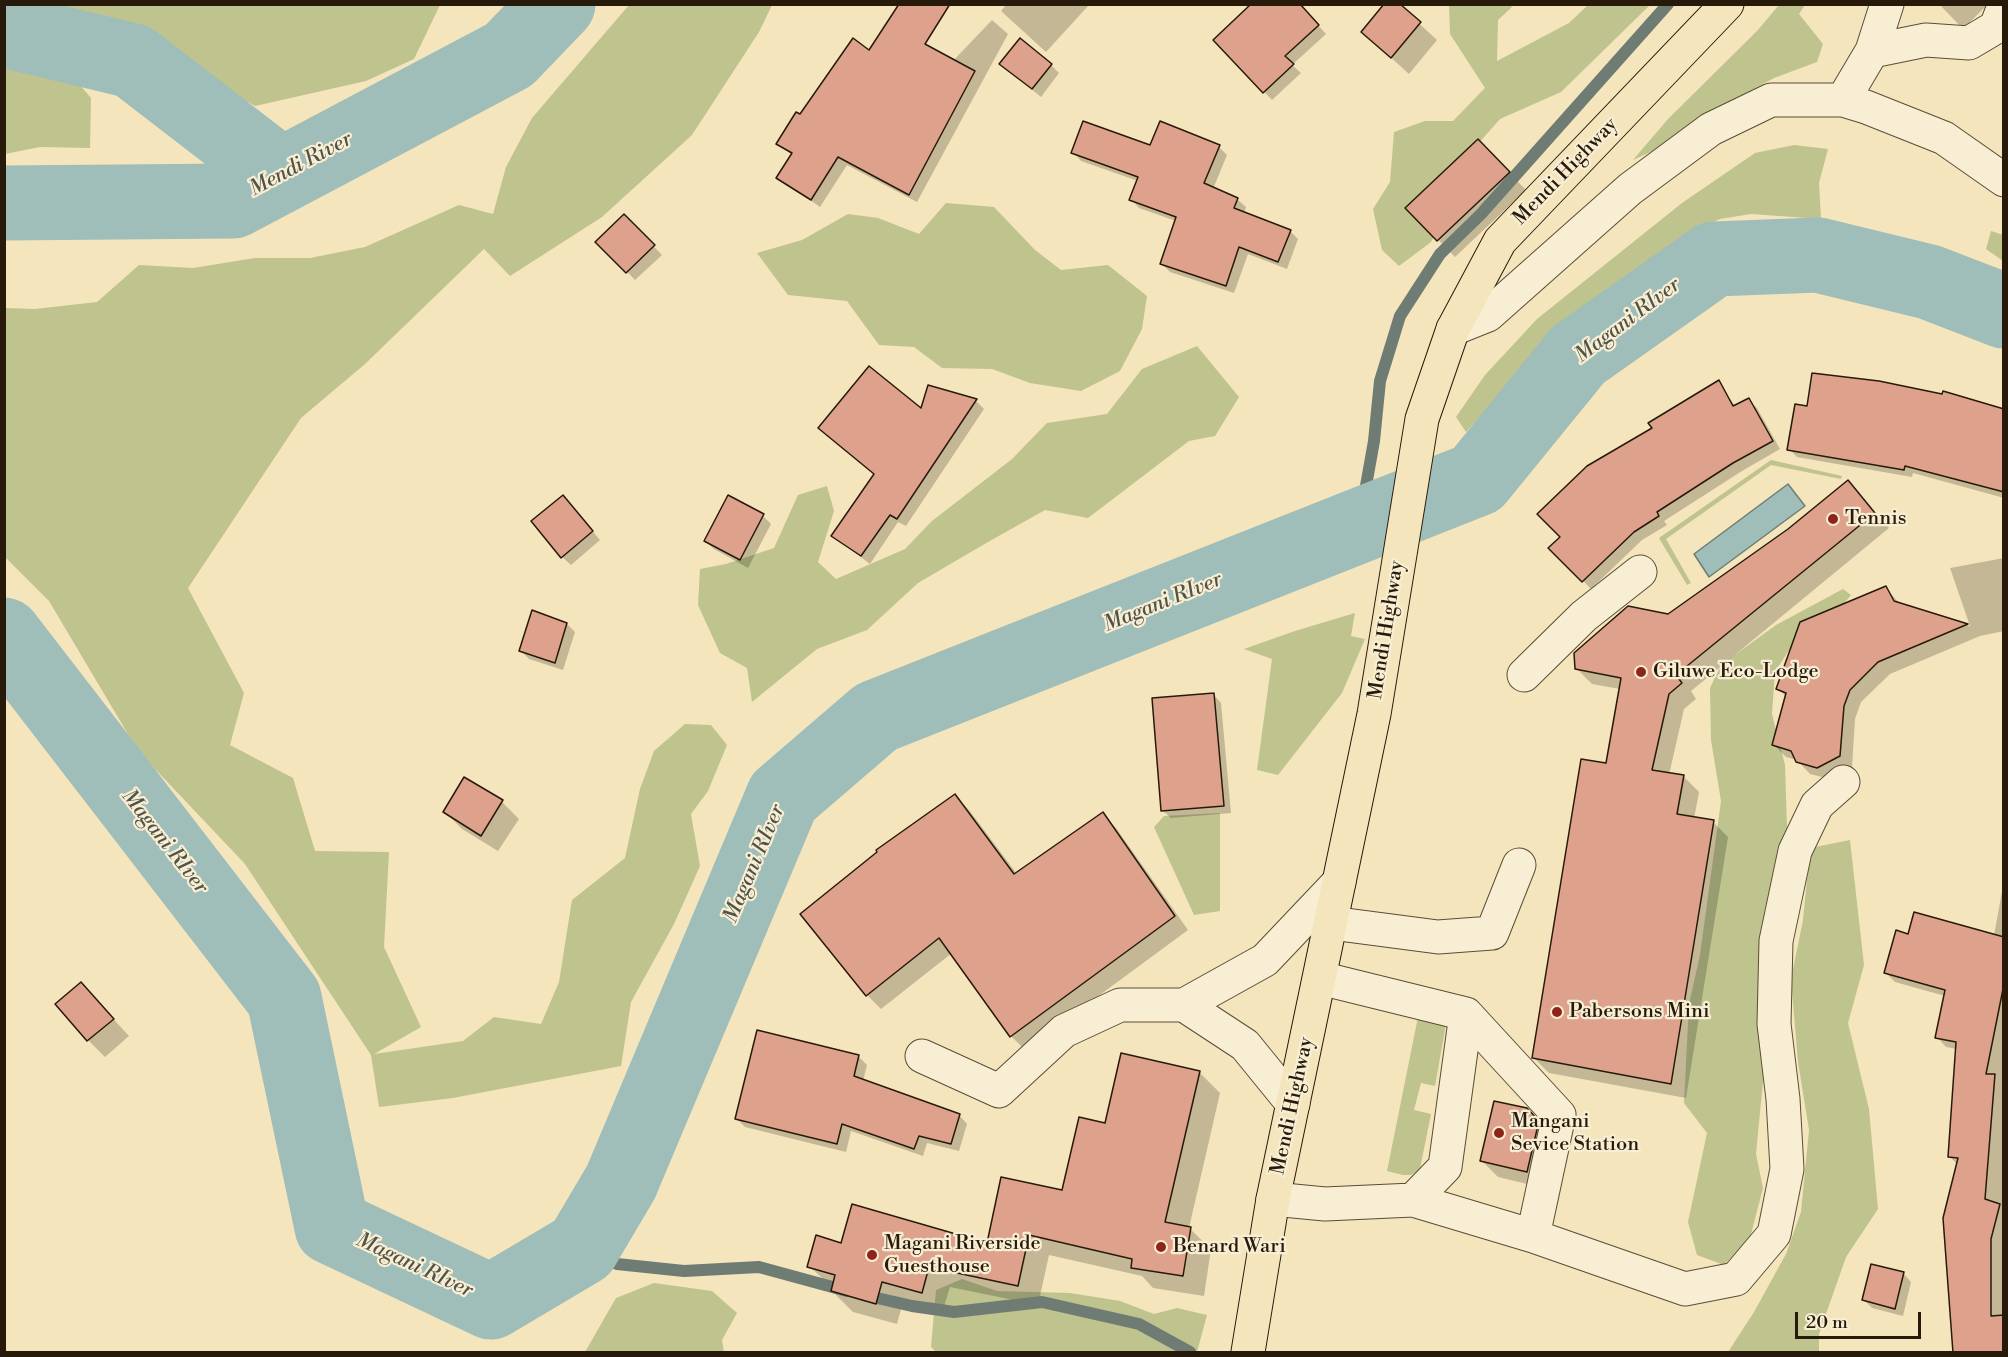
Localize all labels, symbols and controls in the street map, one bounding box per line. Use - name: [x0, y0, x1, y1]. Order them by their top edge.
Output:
- street label: Mendi Highway: [1509, 113, 1623, 231]
- water label: Mendi River: [245, 127, 357, 203]
- water label: Magani RIver: [1570, 273, 1686, 369]
- place label: Tennis: [1845, 507, 1907, 531]
- marker: Tennis: [1826, 512, 1840, 526]
- street label: Mendi Highway: [1364, 559, 1410, 701]
- water label: Magani RIver: [1100, 568, 1226, 638]
- place label: Giluwe Eco-Lodge: [1653, 660, 1819, 684]
- marker: Giluwe Eco-Lodge: [1634, 665, 1648, 679]
- water label: Magani RIver: [115, 785, 213, 899]
- water label: Magani RIver: [719, 801, 791, 927]
- place label: Pabersons Mini: [1569, 1000, 1709, 1024]
- marker: Pabersons Mini: [1550, 1005, 1564, 1019]
- street label: Mendi Highway: [1267, 1035, 1319, 1177]
- place label: Mangani Sevice Station: [1511, 1110, 1639, 1157]
- marker: Mangani Sevice Station: [1492, 1126, 1506, 1140]
- water label: Magani RIver: [352, 1228, 476, 1304]
- place label: Magani Riverside Guesthouse: [884, 1232, 1041, 1279]
- place label: Benard Wari: [1173, 1235, 1286, 1259]
- marker: Benard Wari: [1154, 1240, 1168, 1254]
- marker: Magani Riverside Guesthouse: [865, 1248, 879, 1262]
- scale bar: [1798, 1300, 1924, 1338]
- text: 20 m: [1806, 1311, 1848, 1334]

